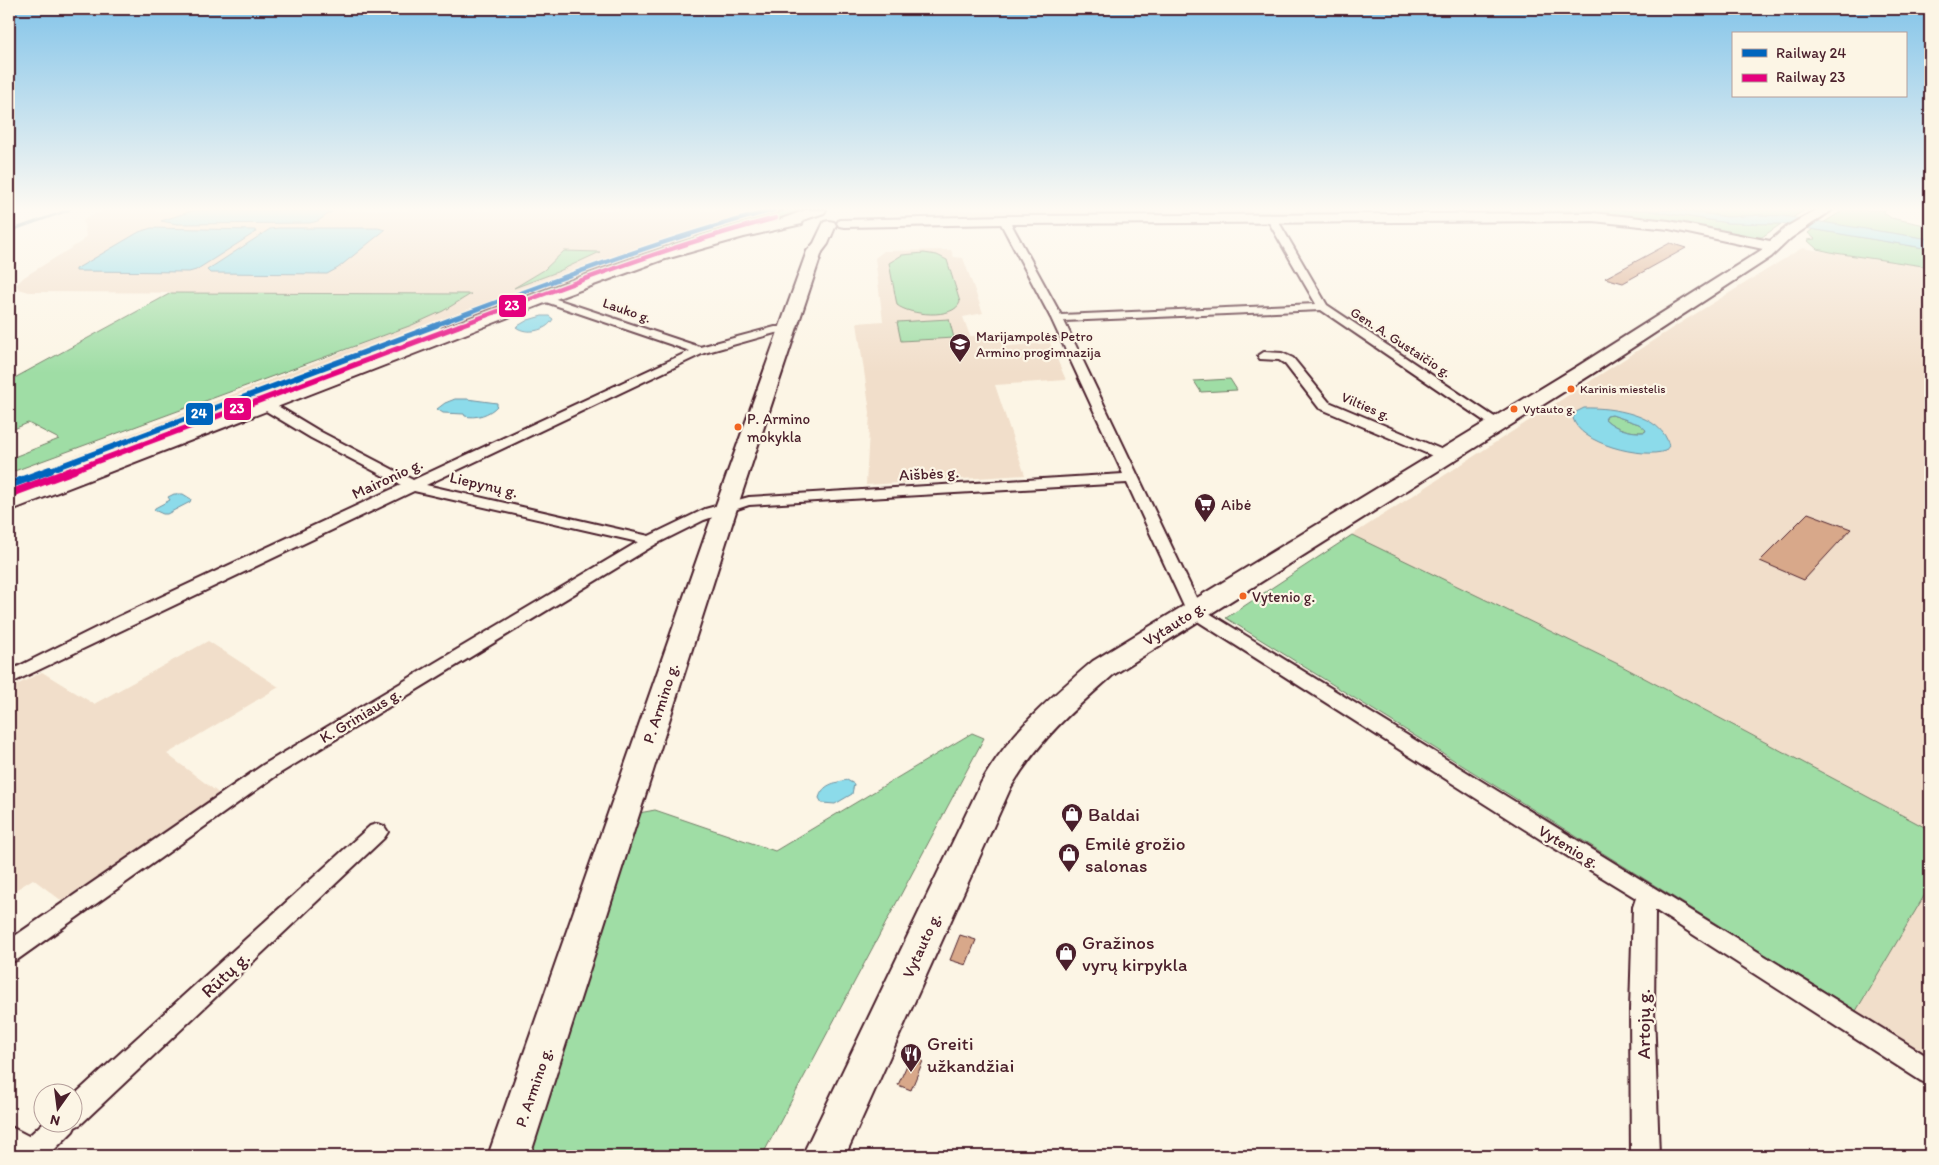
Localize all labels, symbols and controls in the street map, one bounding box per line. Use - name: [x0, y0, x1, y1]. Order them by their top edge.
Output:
- legend: [1732, 32, 1906, 98]
- text: Railway 24: [1776, 44, 1846, 62]
- text: Railway 23: [1776, 68, 1846, 86]
- line badge: 23: [498, 294, 527, 318]
- street label: Lauko g.: [600, 294, 653, 327]
- text: 23: [505, 297, 520, 314]
- street label: Gen. A. Gustaičio g.: [1347, 303, 1454, 381]
- place label: Marijampolės Petro Armino progimnazija: [976, 328, 1102, 361]
- school or university icon: Marijampolės Petro Armino progimnazija: [948, 332, 972, 363]
- place label: Karinis miestelis: [1580, 382, 1666, 396]
- marker: Karinis miestelis: [1566, 384, 1576, 394]
- street label: Vilties g.: [1339, 389, 1393, 424]
- line badge: 23: [223, 397, 252, 421]
- text: 23: [230, 400, 245, 417]
- line badge: 24: [185, 402, 214, 426]
- place label: Vytauto g.: [1523, 402, 1575, 416]
- marker: Vytauto g.: [1509, 404, 1519, 414]
- text: 24: [191, 405, 207, 422]
- place label: P. Armino mokykla: [747, 410, 810, 446]
- marker: P. Armino mokykla: [733, 422, 743, 432]
- street label: Maironio g.: [349, 454, 426, 503]
- street label: Aišbės g.: [898, 462, 960, 485]
- street label: Liepynų g.: [448, 467, 520, 502]
- supermarket icon: Aibė: [1193, 492, 1217, 523]
- place label: Aibė: [1221, 495, 1251, 514]
- place label: Vytenio g.: [1252, 588, 1315, 606]
- marker: Vytenio g.: [1238, 591, 1248, 601]
- street label: Vytauto g.: [1140, 597, 1209, 650]
- street label: P. Armino g.: [639, 661, 682, 746]
- street label: K. Griniaus g.: [316, 684, 405, 747]
- shop icon: Baldai: [1060, 802, 1084, 833]
- place label: Baldai: [1088, 803, 1140, 826]
- street label: Vytenio g.: [1535, 821, 1603, 872]
- place label: Emilė grožio salonas: [1085, 832, 1185, 877]
- shop icon: Emilė grožio salonas: [1057, 842, 1081, 873]
- street label: Vytauto g.: [898, 910, 945, 981]
- place label: Gražinos vyrų kirpykla: [1082, 931, 1187, 976]
- shop icon: Gražinos vyrų kirpykla: [1054, 941, 1078, 972]
- street label: Rūtų g.: [196, 946, 254, 1003]
- street label: Artojų g.: [1632, 989, 1655, 1059]
- place label: Greiti užkandžiai: [927, 1032, 1014, 1077]
- restaurant icon: Greiti užkandžiai: [899, 1042, 923, 1073]
- street label: P. Armino g.: [511, 1045, 556, 1130]
- north arrow: [32, 1082, 82, 1132]
- text: N: [48, 1111, 62, 1130]

